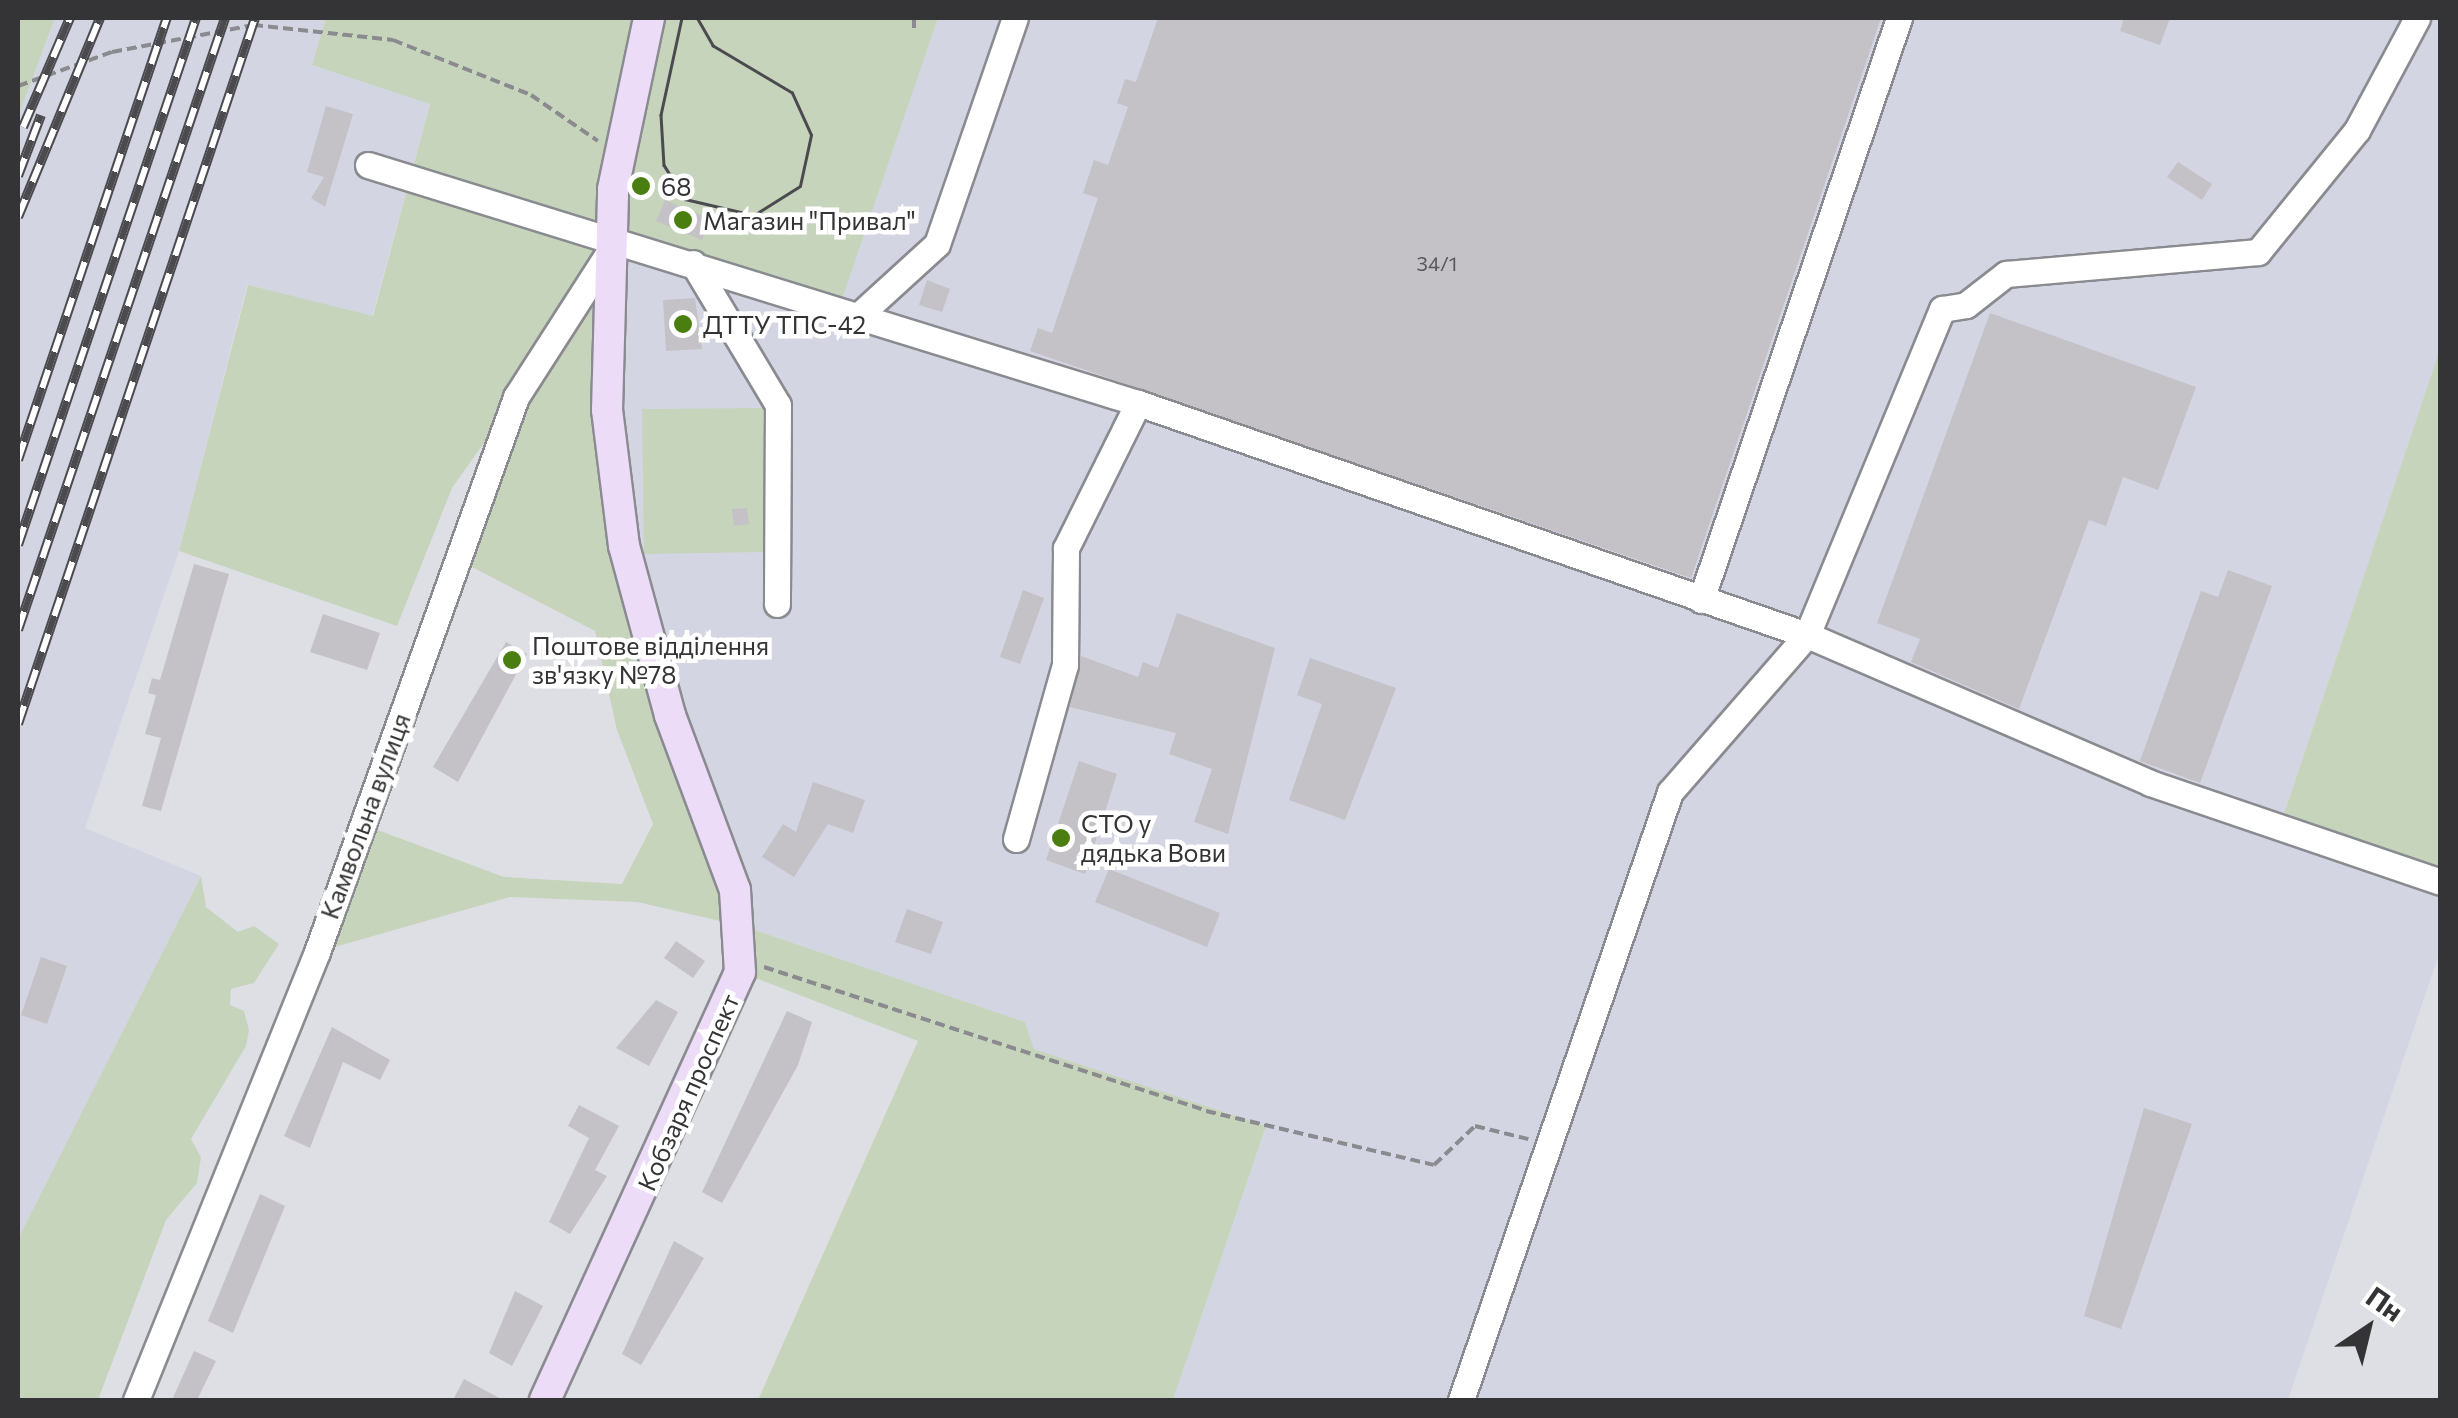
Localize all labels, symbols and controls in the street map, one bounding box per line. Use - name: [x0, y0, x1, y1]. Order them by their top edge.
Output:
- place label: 68: [661, 171, 691, 201]
- marker: 68: [630, 175, 652, 197]
- place label: Магазин "Привал": [703, 205, 916, 235]
- marker: Магазин "Привал": [672, 209, 694, 231]
- house number: 34/1: [1417, 251, 1457, 275]
- place label: ДТТУ ТПС-42: [703, 309, 866, 339]
- marker: ДТТУ ТПС-42: [672, 313, 694, 335]
- place label: Поштове відділення зв'язку №78: [532, 631, 769, 690]
- marker: Поштове відділення зв'язку №78: [501, 649, 523, 671]
- street label: Камвольна вулиця: [314, 709, 416, 923]
- place label: СТО у дядька Вови: [1081, 809, 1226, 868]
- marker: СТО у дядька Вови: [1050, 827, 1072, 849]
- street label: Кобзаря проспект: [631, 989, 745, 1195]
- north arrow: [2318, 1278, 2418, 1378]
- text: Пн: [2360, 1279, 2410, 1328]

